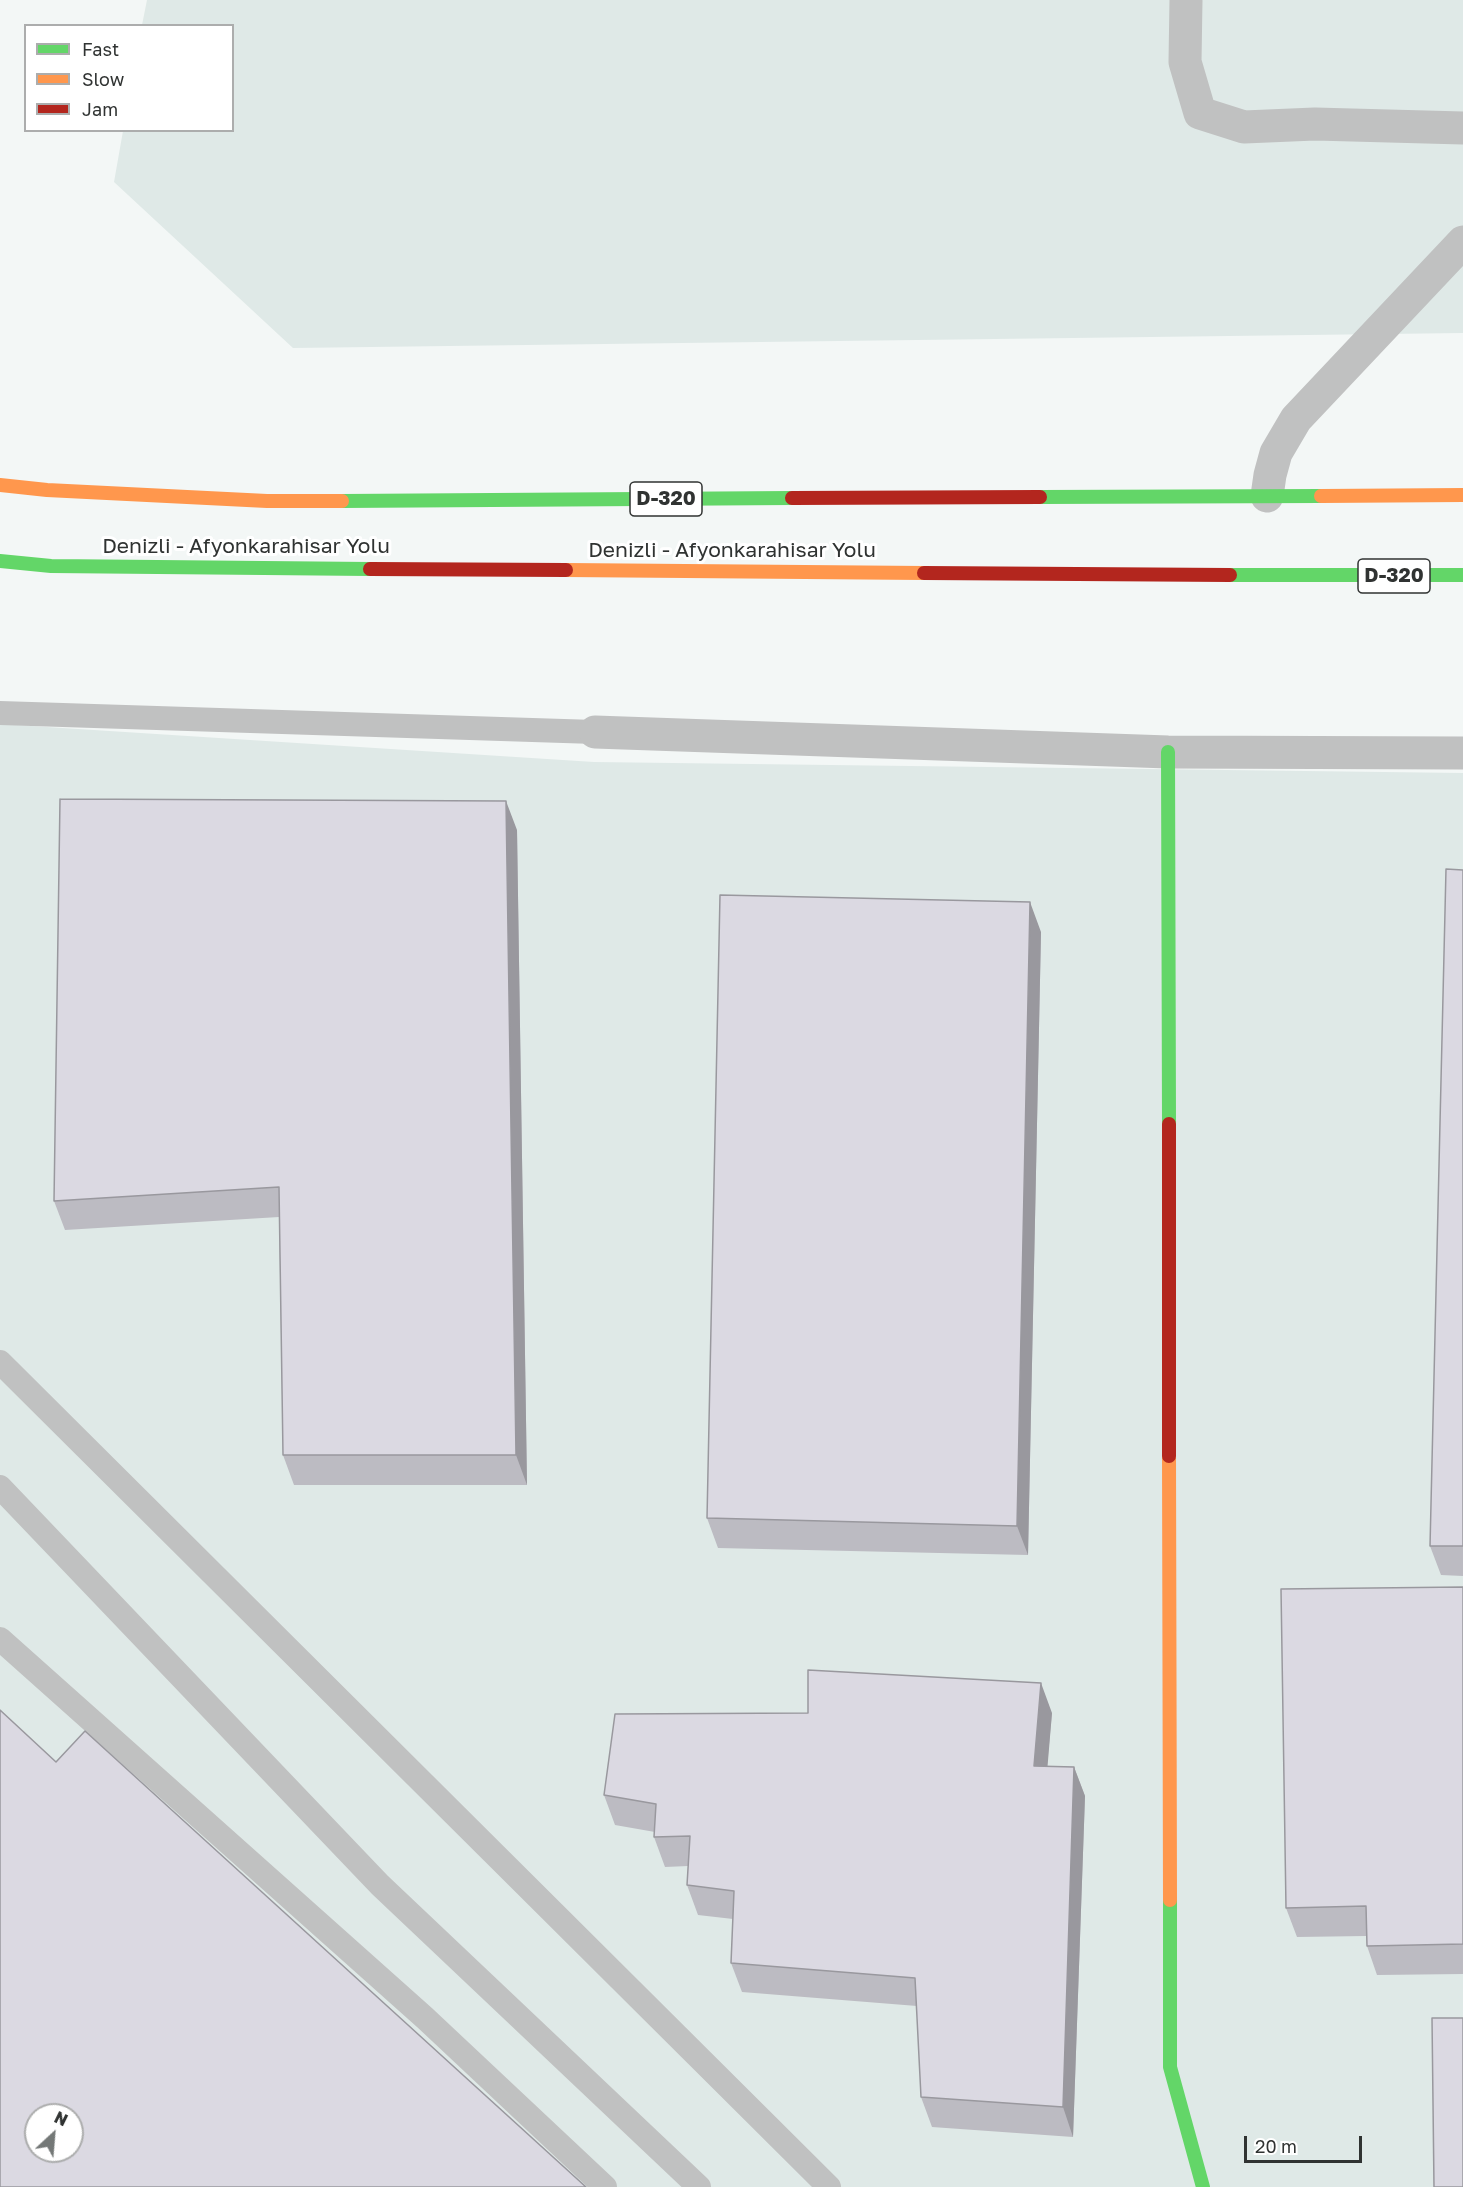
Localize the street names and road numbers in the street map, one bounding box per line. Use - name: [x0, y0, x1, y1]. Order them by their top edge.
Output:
- road number: D-320: [630, 482, 702, 516]
- street label: Denizli - Afyonkarahisar Yolu: [102, 533, 390, 559]
- street label: Denizli - Afyonkarahisar Yolu: [588, 537, 876, 563]
- road number: D-320: [1358, 559, 1430, 593]

